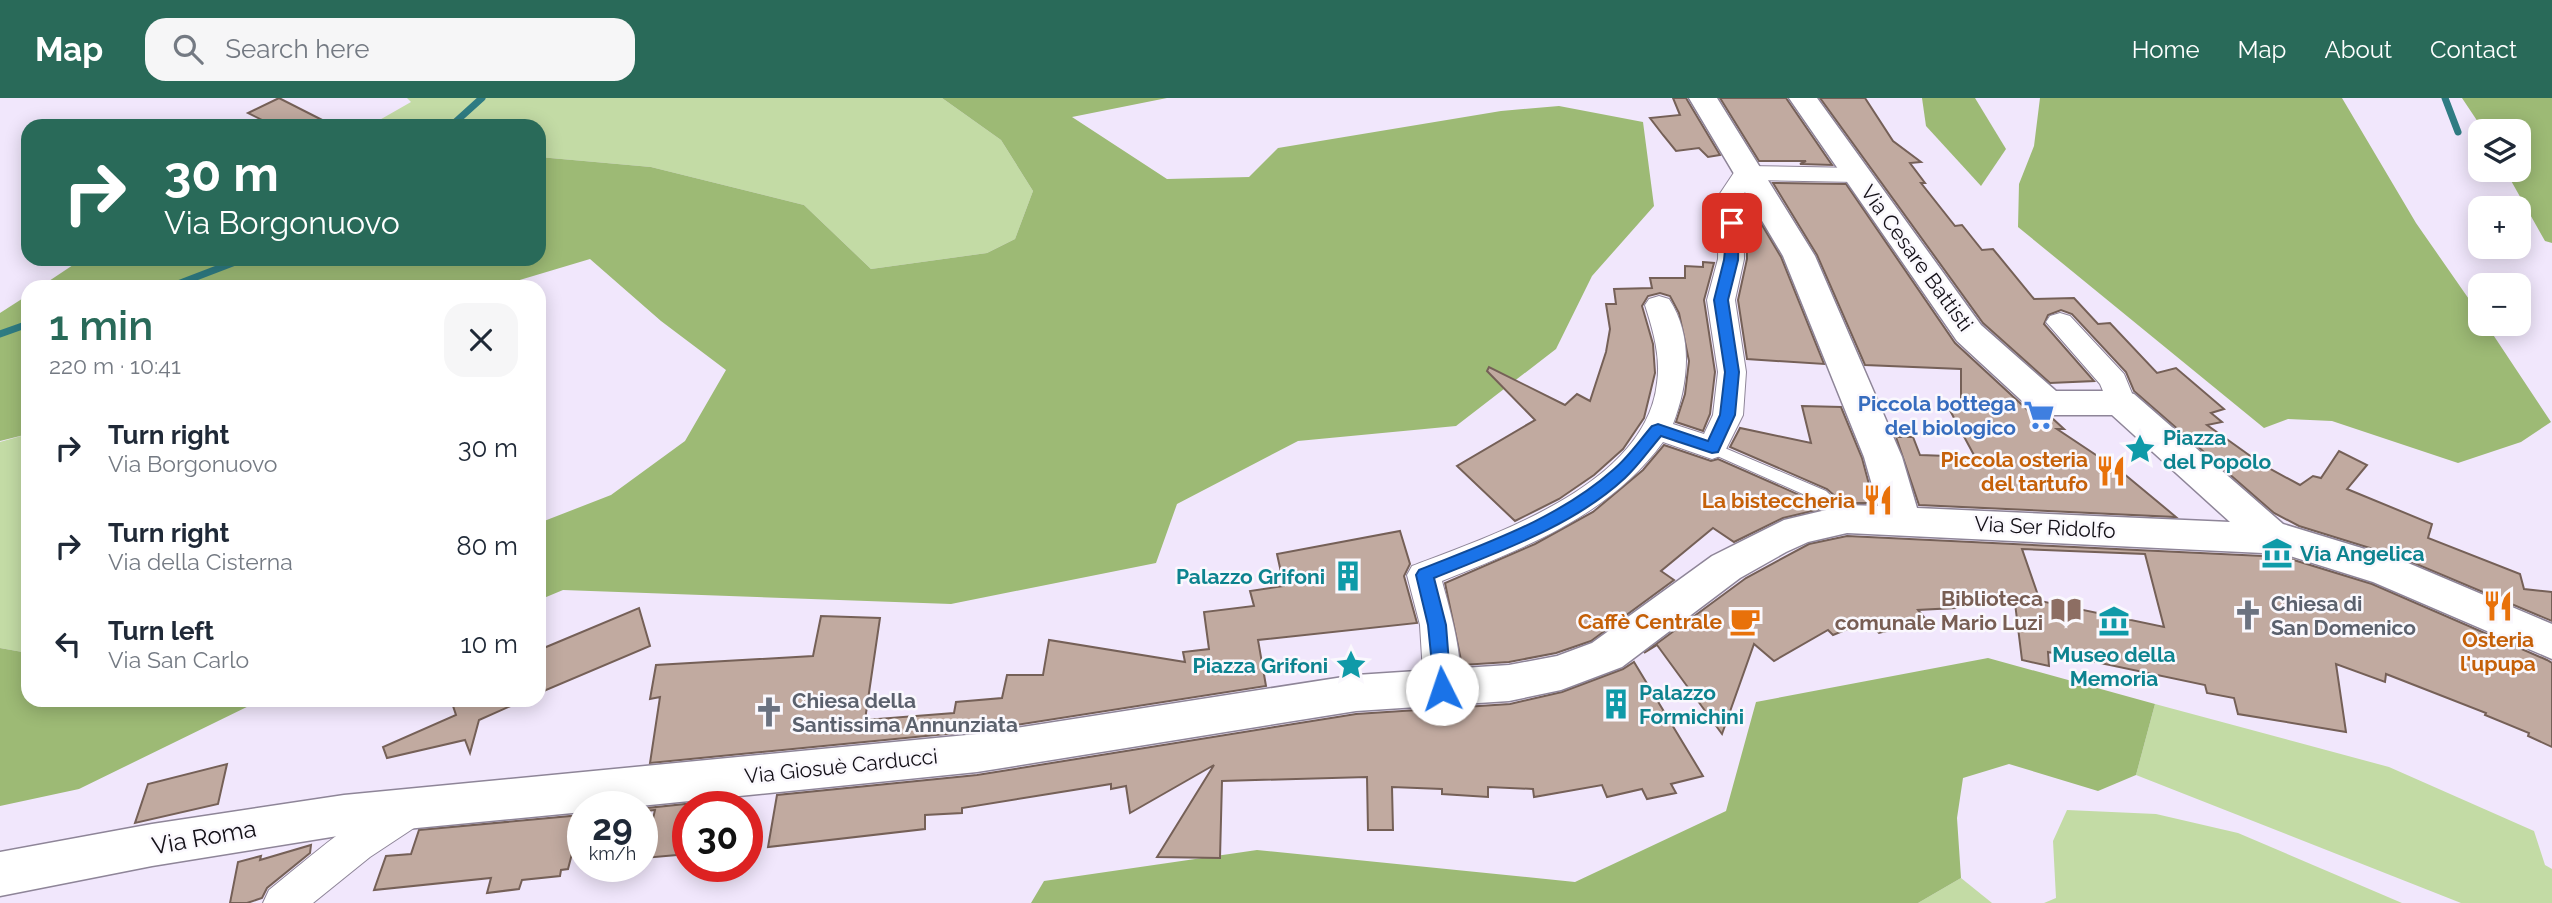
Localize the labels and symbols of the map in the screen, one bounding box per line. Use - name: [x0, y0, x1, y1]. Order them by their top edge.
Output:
- street label: Via Cesare Battisti: [1856, 180, 1978, 336]
- pin: [1702, 193, 1762, 253]
- place label: Piccola bottega del biologico: [1858, 391, 2016, 440]
- supermarket icon: Piccola bottega del biologico: [2022, 398, 2056, 432]
- place label: Piazza del Popolo: [2163, 425, 2272, 474]
- place icon: Piazza del Popolo: [2123, 432, 2157, 466]
- place label: Piccola osteria del tartufo: [1941, 447, 2088, 496]
- restaurant icon: Piccola osteria del tartufo: [2094, 454, 2128, 488]
- restaurant icon: La bisteccheria: [1861, 483, 1895, 517]
- place label: La bisteccheria: [1702, 488, 1855, 513]
- street label: Via Ser Ridolfo: [1974, 511, 2116, 543]
- museum icon: Via Angelica: [2260, 536, 2294, 570]
- place label: Via Angelica: [2300, 541, 2425, 566]
- building icon: Palazzo Grifoni: [1331, 559, 1365, 593]
- place label: Palazzo Grifoni: [1176, 564, 1325, 589]
- place label: Biblioteca comunale Mario Luzi: [1835, 586, 2043, 635]
- restaurant icon: Osteria l'upupa: [2481, 589, 2515, 623]
- place label: Chiesa di San Domenico: [2271, 591, 2416, 640]
- library icon: Biblioteca comunale Mario Luzi: [2049, 593, 2083, 627]
- church icon: Chiesa di San Domenico: [2231, 598, 2265, 632]
- cafe icon: Caffè Centrale: [1728, 604, 1762, 638]
- museum icon: Museo della Memoria: [2097, 604, 2131, 638]
- place label: Caffè Centrale: [1578, 609, 1722, 634]
- place label: Osteria l'upupa: [2460, 627, 2536, 676]
- place label: Museo della Memoria: [2052, 642, 2176, 691]
- place icon: Piazza Grifoni: [1334, 648, 1368, 682]
- position arrow: [1405, 652, 1479, 726]
- place label: Piazza Grifoni: [1193, 653, 1328, 678]
- place label: Palazzo Formichini: [1639, 680, 1744, 729]
- building icon: Palazzo Formichini: [1599, 687, 1633, 721]
- place label: Chiesa della Santissima Annunziata: [792, 688, 1018, 737]
- church icon: Chiesa della Santissima Annunziata: [752, 695, 786, 729]
- street label: Via Giosuè Carducci: [743, 743, 939, 789]
- speed limit sign: 30: [672, 791, 763, 882]
- street label: Via Roma: [150, 814, 258, 860]

